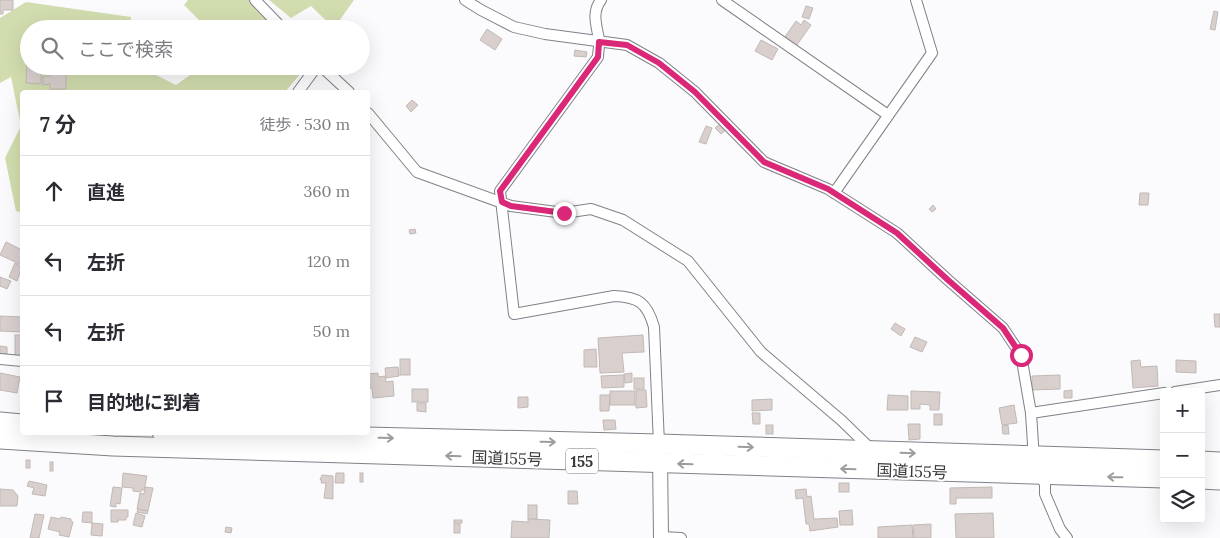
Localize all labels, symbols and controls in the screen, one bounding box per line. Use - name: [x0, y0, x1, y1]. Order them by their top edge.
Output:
- search box: [20, 20, 370, 75]
- icon: search: [38, 34, 66, 62]
- text: ここで検索: [78, 37, 173, 61]
- text: 7 分: [40, 111, 76, 138]
- text: 徒歩 · 530 m: [260, 114, 350, 134]
- icon: ahead: [40, 177, 68, 205]
- text: 直進: [87, 180, 125, 204]
- text: 360 m: [303, 181, 350, 201]
- route end: [553, 202, 576, 225]
- icon: left: [40, 247, 68, 275]
- text: 左折: [87, 250, 125, 274]
- text: 120 m: [307, 251, 350, 271]
- icon: left: [40, 317, 68, 345]
- text: 左折: [87, 320, 125, 344]
- text: 50 m: [313, 321, 350, 341]
- route start: [1010, 344, 1033, 367]
- icon: arrive: [40, 387, 68, 415]
- map controls: [1160, 388, 1205, 523]
- button: +: [1160, 388, 1205, 433]
- text: 目的地に到着: [87, 390, 201, 414]
- one-way arrow: [377, 433, 393, 443]
- button: −: [1160, 433, 1205, 478]
- one-way arrow: [540, 437, 556, 447]
- one-way arrow: [737, 443, 753, 452]
- street label: 国道155号: [471, 447, 543, 469]
- road number: 155: [566, 448, 598, 474]
- one-way arrow: [900, 448, 916, 457]
- one-way arrow: [445, 451, 462, 461]
- one-way arrow: [677, 460, 693, 469]
- street label: 国道155号: [876, 460, 948, 482]
- one-way arrow: [840, 465, 856, 474]
- one-way arrow: [1107, 472, 1124, 482]
- button: layers: [1160, 478, 1205, 523]

